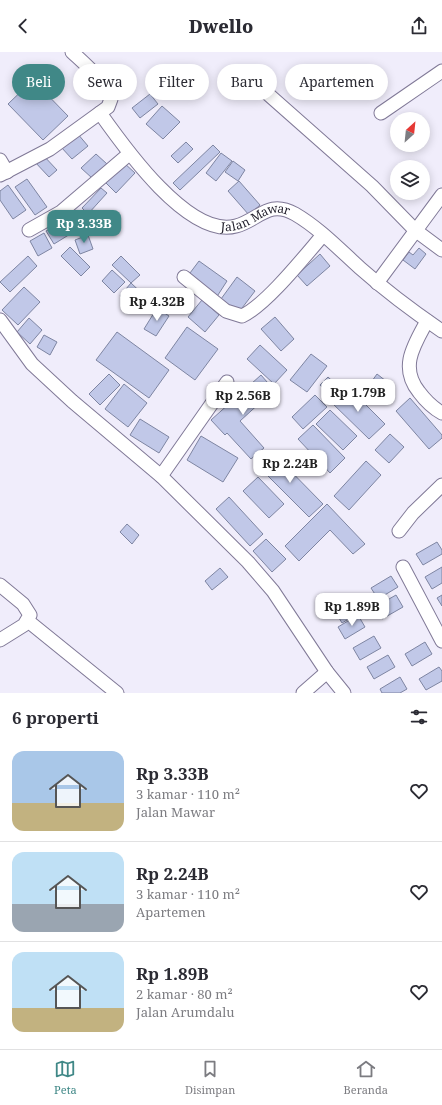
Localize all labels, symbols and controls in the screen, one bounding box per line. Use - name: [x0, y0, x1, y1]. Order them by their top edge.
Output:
- text: Dwello: [189, 14, 253, 38]
- icon: back: [12, 15, 34, 37]
- icon: share: [408, 15, 430, 37]
- chip: Beli: [12, 64, 65, 100]
- chip: Sewa: [73, 64, 137, 100]
- chip: Filter: [145, 64, 209, 100]
- chip: Baru: [217, 64, 277, 100]
- chip: Apartemen: [285, 64, 388, 100]
- north arrow: [390, 112, 430, 152]
- map controls: [390, 112, 430, 200]
- button: layers: [390, 160, 430, 200]
- street label: Jalan Mawar: [219, 199, 293, 235]
- pin: Rp 3.33B: [43, 210, 125, 244]
- text: Rp 3.33B: [56, 214, 112, 232]
- pin: Rp 4.32B: [116, 288, 198, 322]
- text: Rp 4.32B: [129, 292, 185, 310]
- pin: Rp 1.79B: [317, 379, 399, 413]
- pin: Rp 2.56B: [202, 382, 284, 416]
- text: Rp 1.79B: [330, 383, 386, 401]
- text: Rp 2.56B: [215, 386, 271, 404]
- pin: Rp 2.24B: [249, 450, 331, 484]
- text: Rp 2.24B: [262, 454, 318, 472]
- pin: Rp 1.89B: [311, 593, 393, 627]
- text: Rp 1.89B: [324, 597, 380, 615]
- text: 6 properti: [12, 706, 99, 729]
- icon: filters: [408, 706, 430, 728]
- text: Rp 3.33B: [136, 762, 209, 785]
- icon: home: [44, 767, 92, 815]
- icon: heart: [408, 780, 430, 802]
- text: 3 kamar · 110 m²: [136, 785, 240, 803]
- text: Jalan Mawar: [136, 803, 215, 821]
- text: Rp 2.24B: [136, 862, 209, 885]
- icon: home: [44, 868, 92, 916]
- icon: heart: [408, 881, 430, 903]
- text: 3 kamar · 110 m²: [136, 885, 240, 903]
- text: Apartemen: [136, 903, 206, 921]
- text: Rp 1.89B: [136, 962, 209, 985]
- icon: home: [44, 968, 92, 1016]
- icon: heart: [408, 981, 430, 1003]
- text: 2 kamar · 80 m²: [136, 985, 233, 1003]
- text: Jalan Arumdalu: [136, 1003, 235, 1021]
- tab: Peta: [54, 1058, 77, 1097]
- tab: Disimpan: [185, 1058, 235, 1097]
- tab: Beranda: [344, 1058, 388, 1097]

